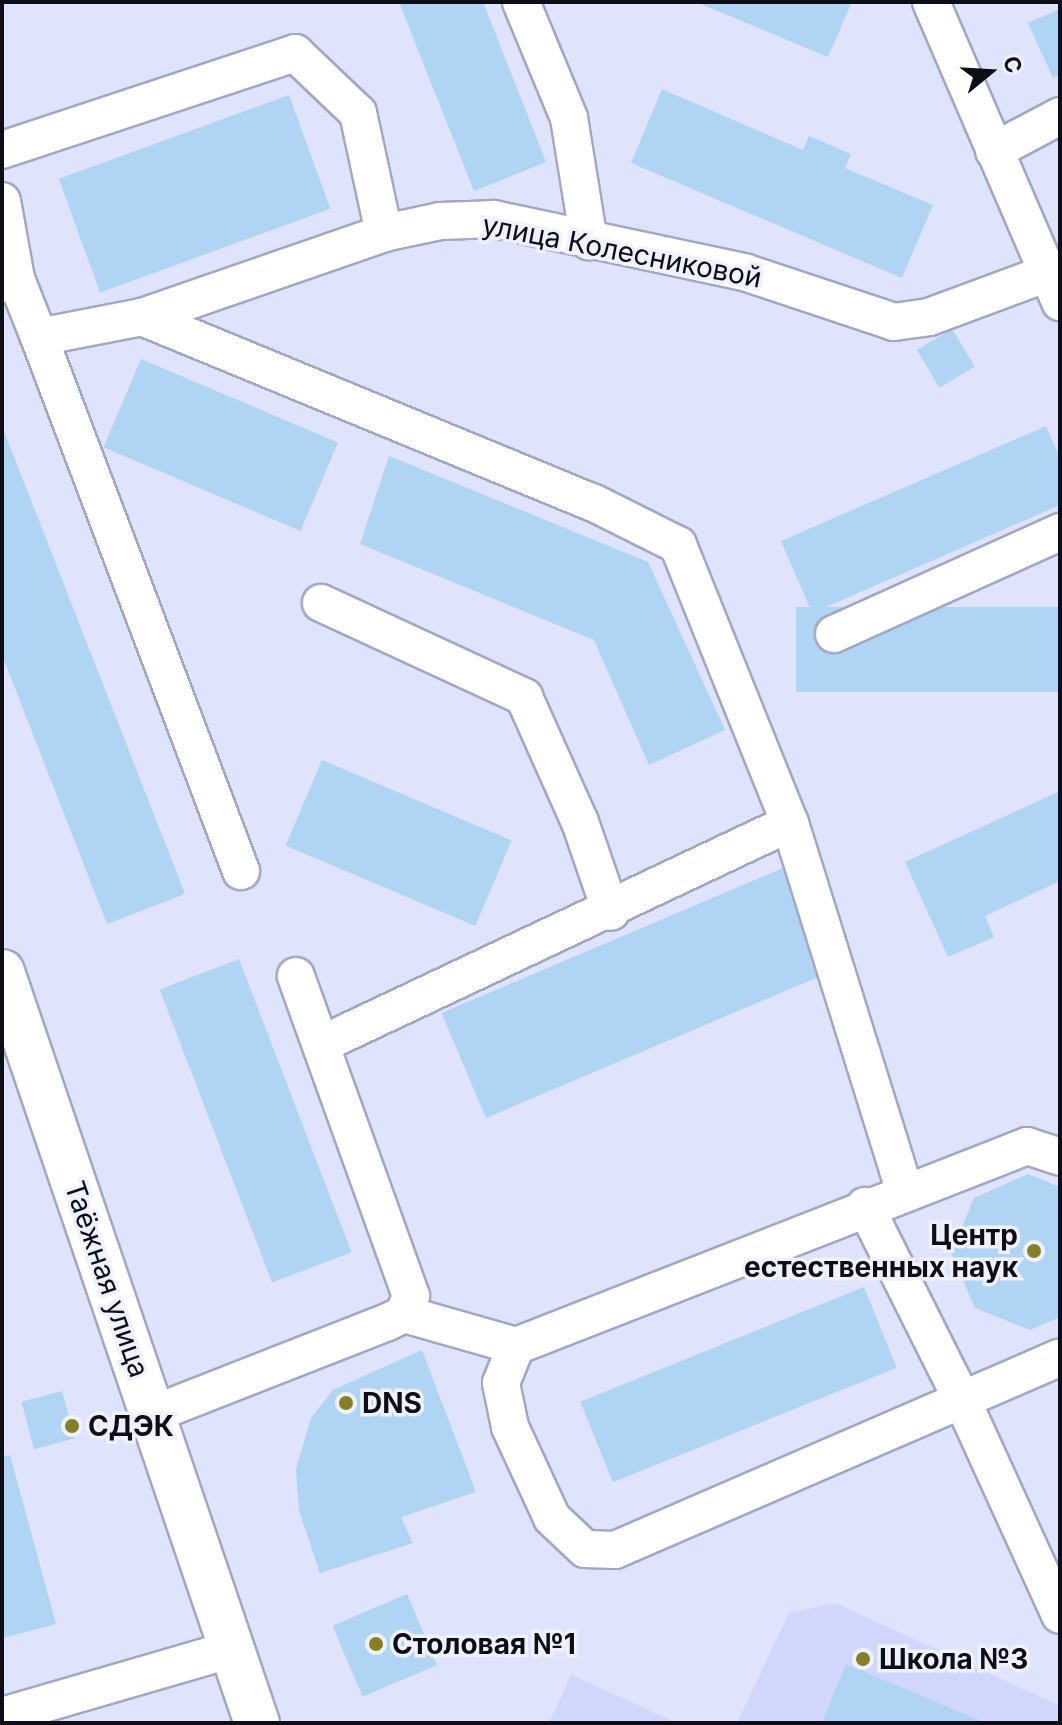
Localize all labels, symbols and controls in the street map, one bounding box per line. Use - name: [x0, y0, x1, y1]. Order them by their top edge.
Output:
- north arrow: [950, 32, 1030, 112]
- text: С: [998, 53, 1028, 76]
- street label: улица Колесниковой: [479, 207, 765, 295]
- street label: Таёжная улица: [58, 1176, 156, 1382]
- place label: Центр естественных наук: [744, 1218, 1018, 1284]
- marker: Центр естественных наук: [1025, 1242, 1043, 1260]
- place label: DNS: [362, 1386, 422, 1420]
- marker: DNS: [337, 1394, 355, 1412]
- place label: СДЭК: [88, 1409, 174, 1443]
- marker: СДЭК: [63, 1417, 81, 1435]
- place label: Столовая №1: [392, 1627, 576, 1661]
- marker: Столовая №1: [367, 1635, 385, 1653]
- place label: Школа №3: [879, 1642, 1028, 1676]
- marker: Школа №3: [854, 1650, 872, 1668]

